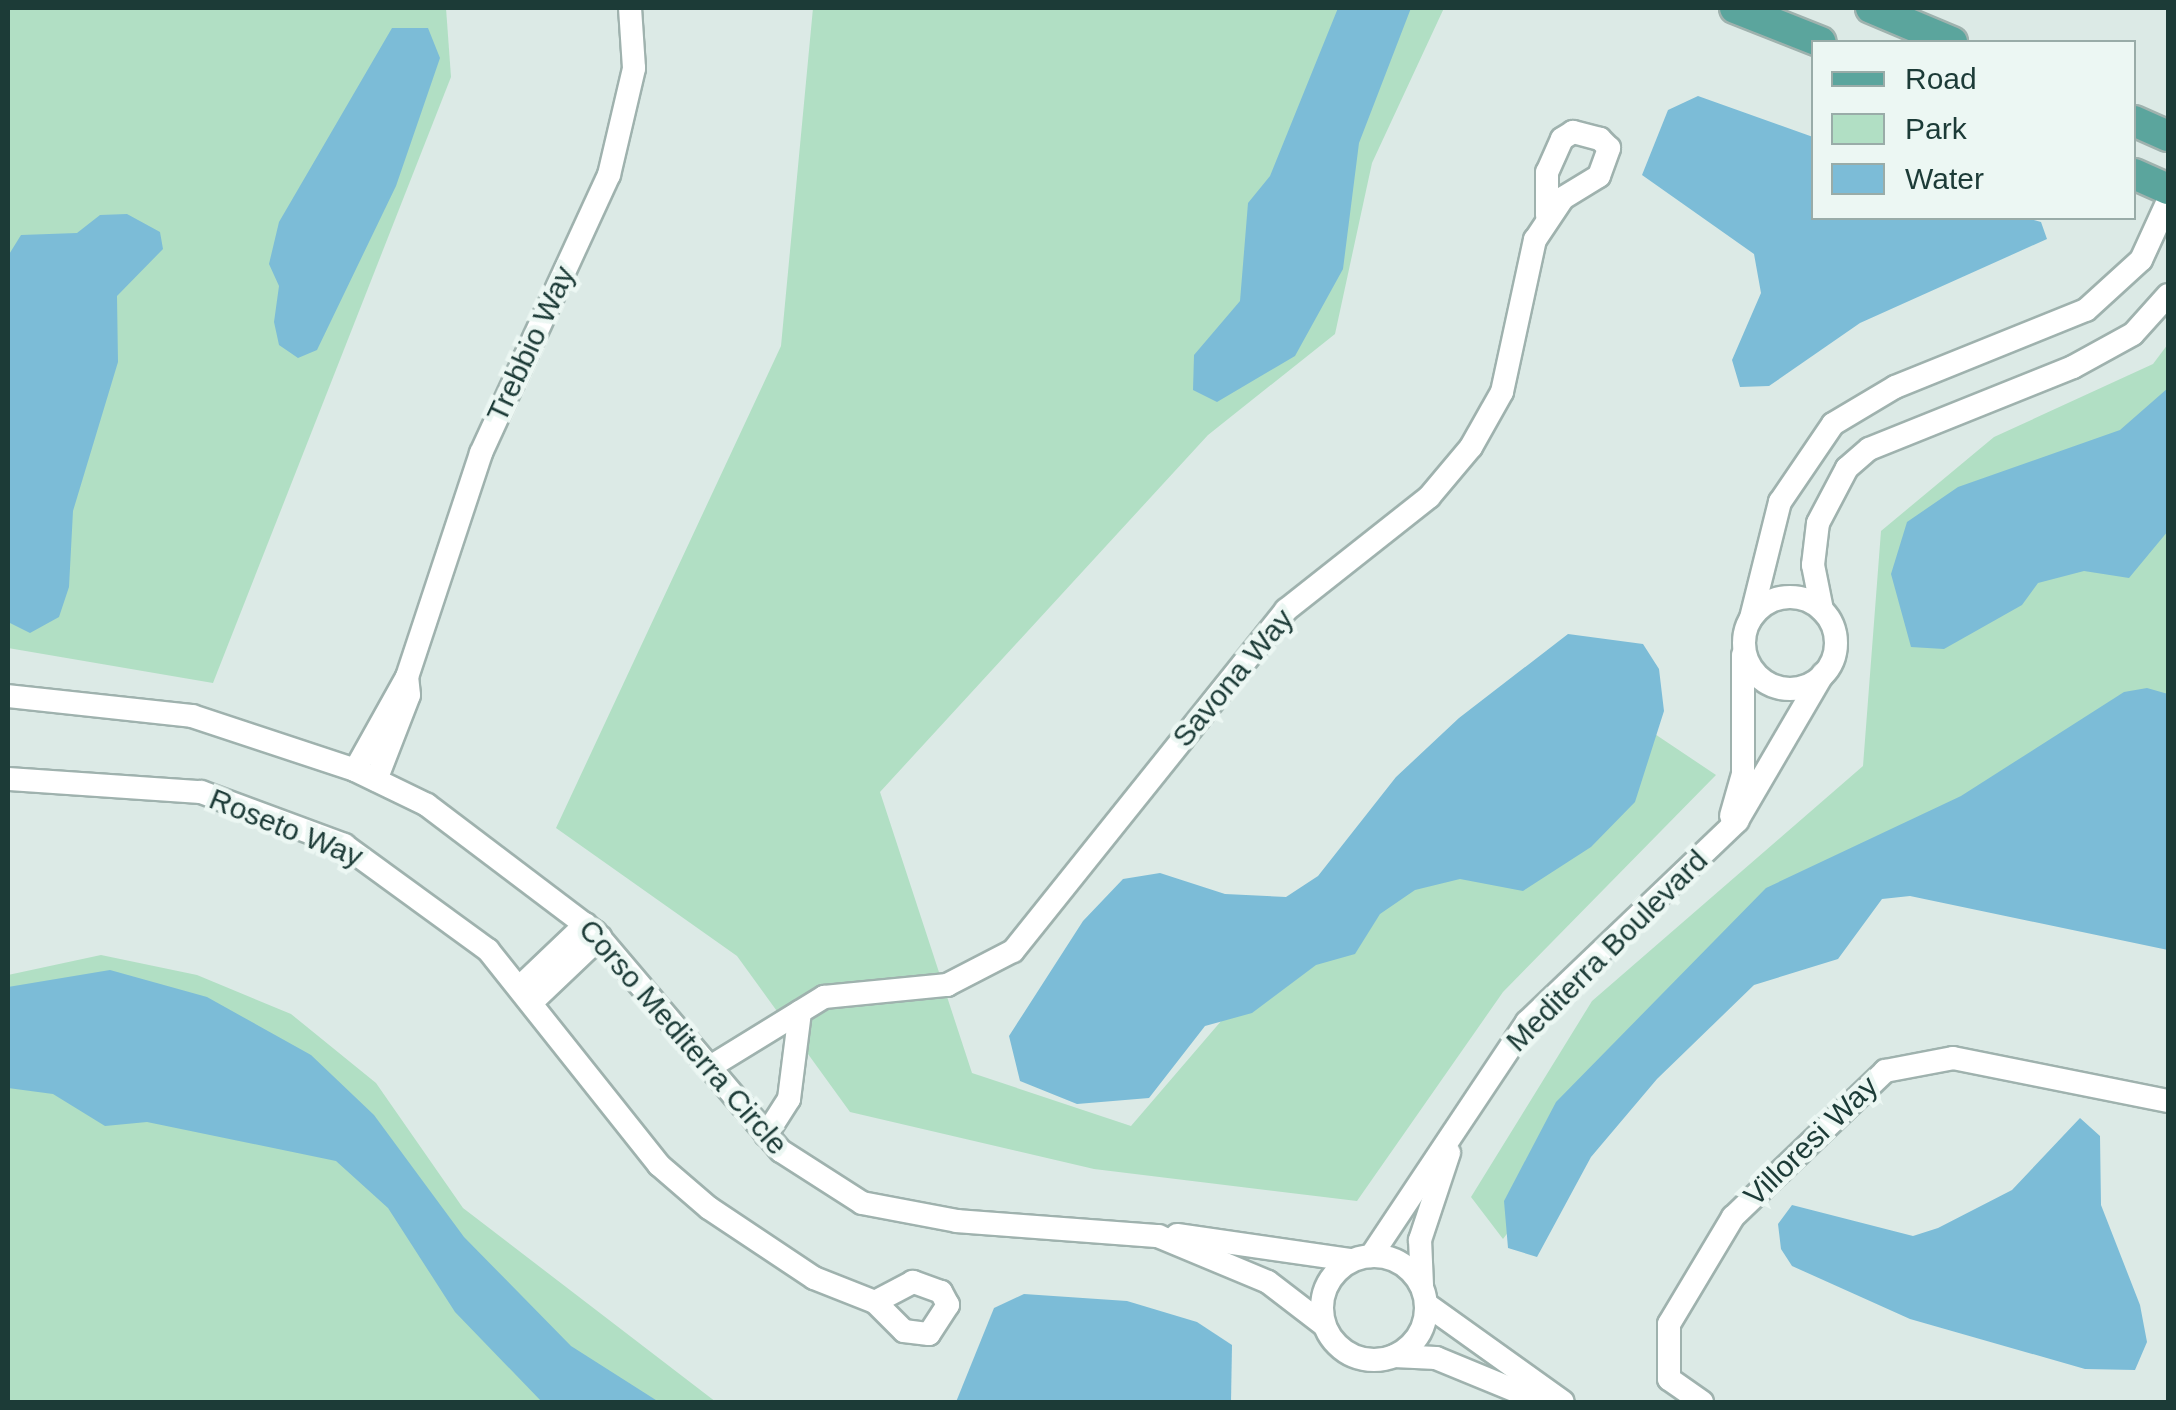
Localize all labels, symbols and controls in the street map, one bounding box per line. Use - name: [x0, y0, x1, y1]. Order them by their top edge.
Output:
- legend: [1811, 40, 2136, 220]
- text: Road: [1905, 62, 1977, 95]
- text: Park: [1905, 112, 1967, 145]
- text: Water: [1905, 162, 1984, 195]
- street label: Trebbio Way: [479, 260, 583, 428]
- street label: Savona Way: [1165, 602, 1301, 754]
- street label: Roseto Way: [204, 781, 368, 875]
- street label: Mediterra Boulevard: [1499, 843, 1715, 1059]
- street label: Corso Mediterra Circle: [571, 912, 795, 1162]
- street label: Villoresi Way: [1737, 1068, 1885, 1214]

